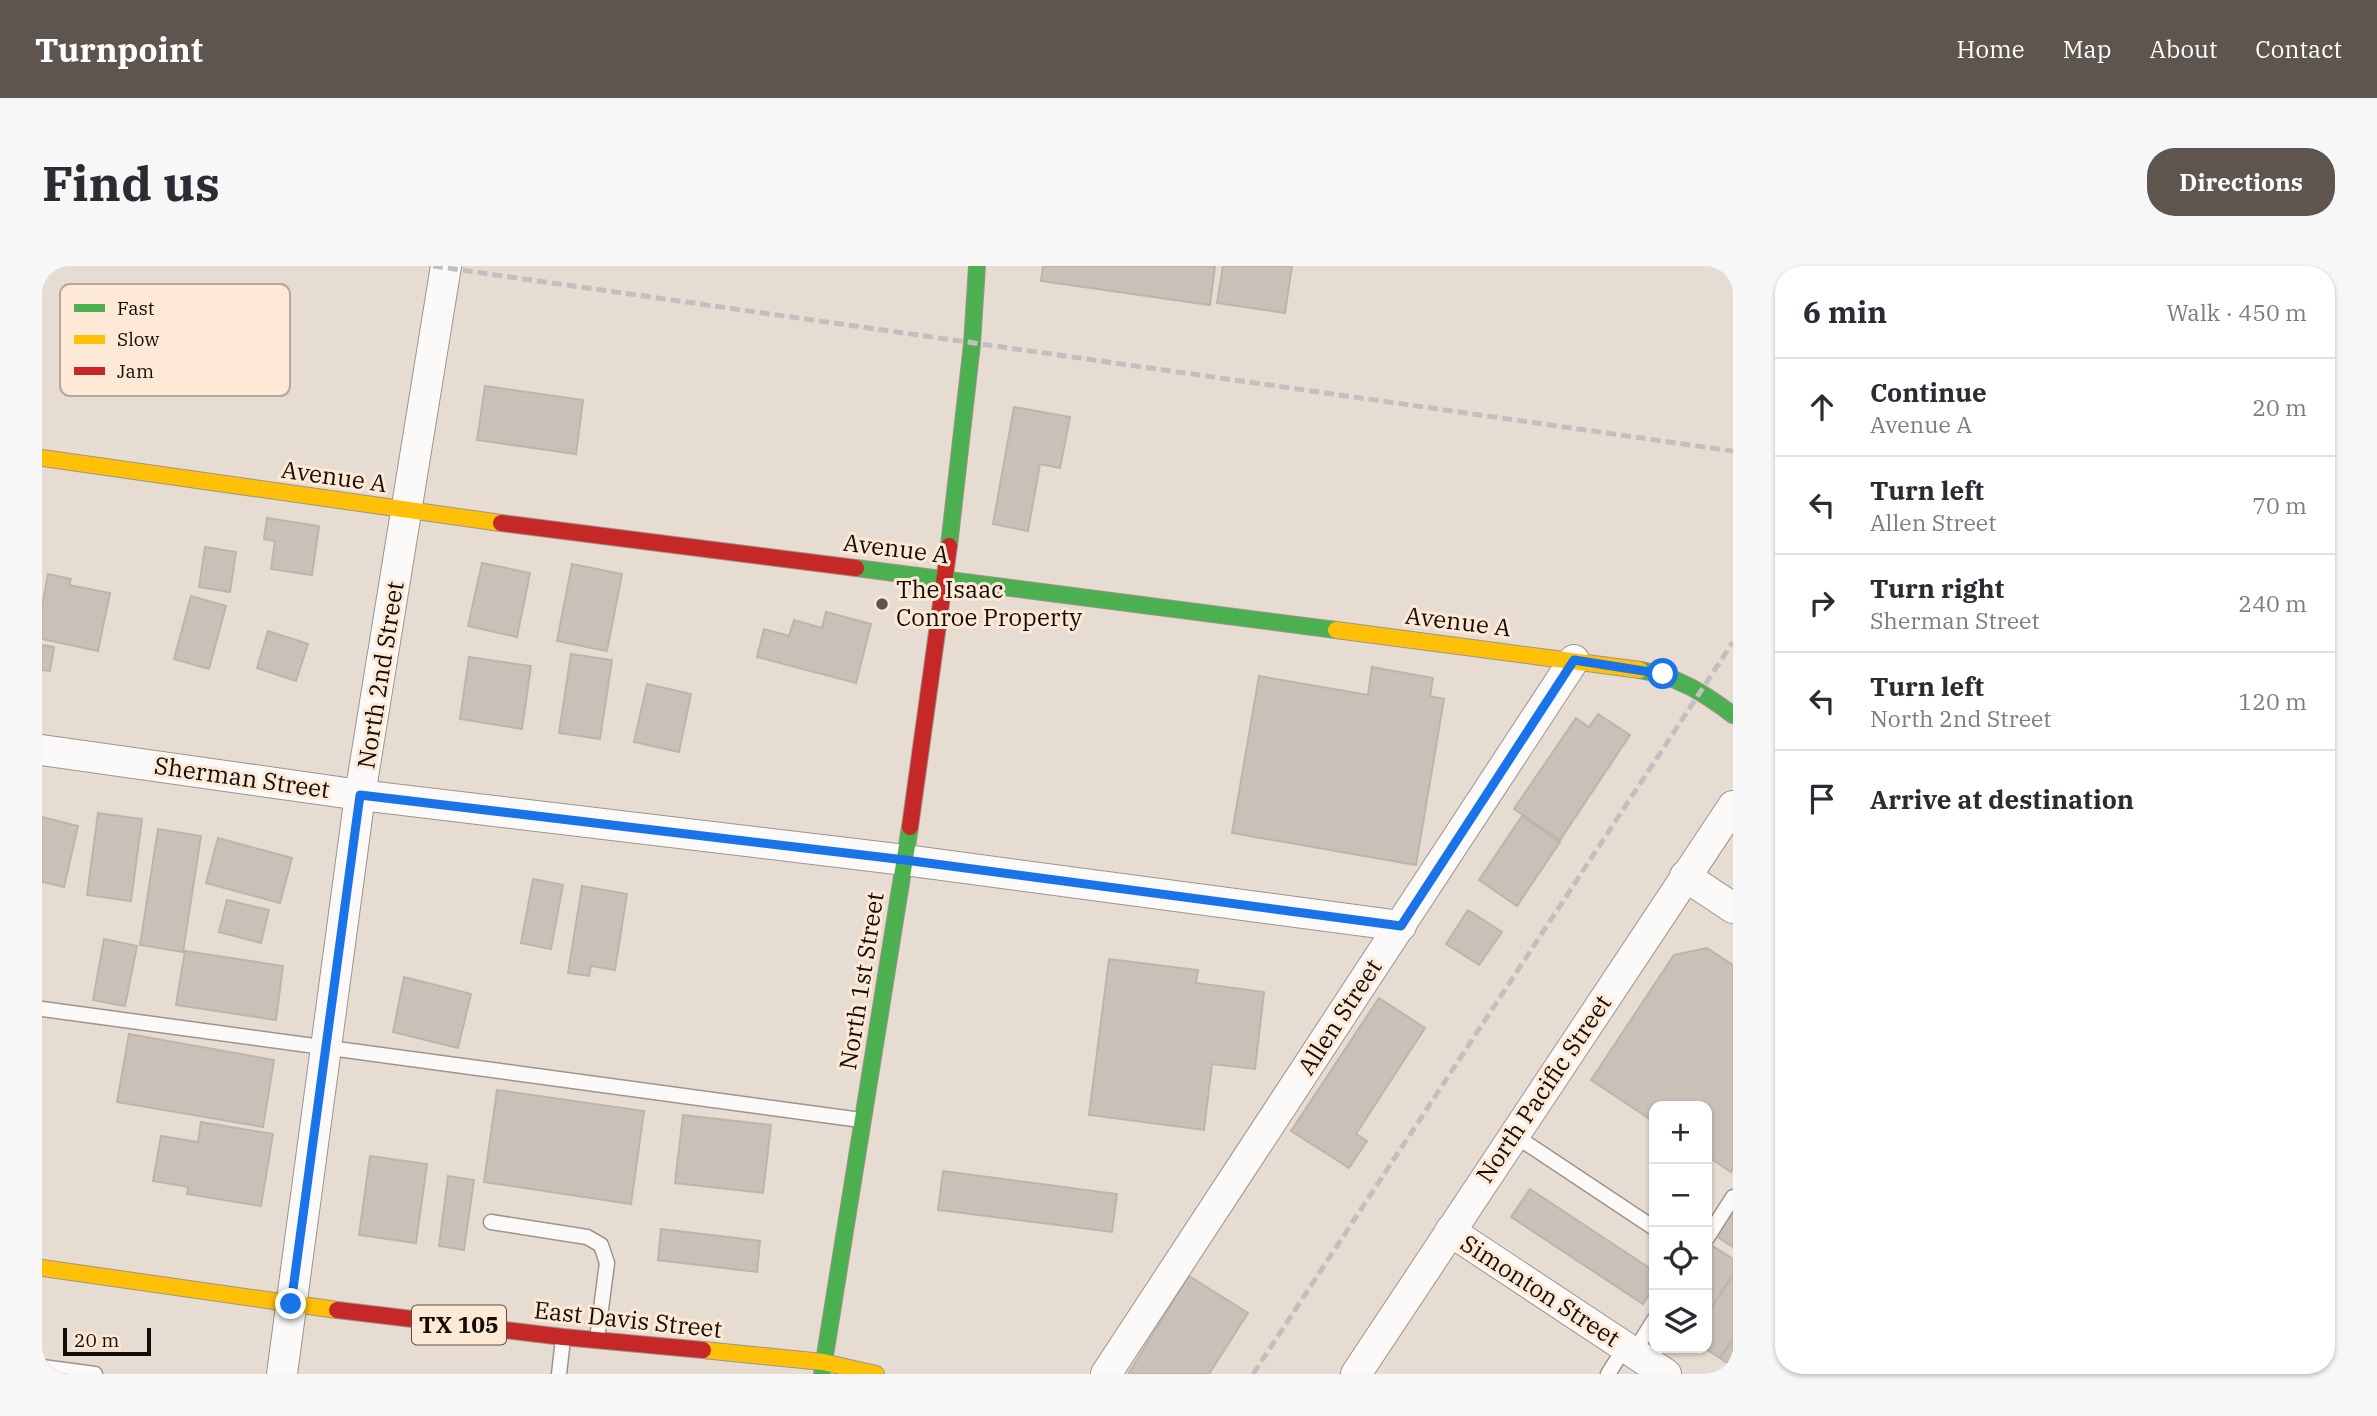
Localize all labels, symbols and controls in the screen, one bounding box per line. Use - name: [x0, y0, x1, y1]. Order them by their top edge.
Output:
- text: Turnpoint: [35, 28, 203, 71]
- text: Home: [1957, 33, 2025, 65]
- text: Map: [2063, 33, 2111, 65]
- text: About: [2149, 33, 2217, 65]
- text: Contact: [2255, 33, 2342, 65]
- button: Directions: [2147, 148, 2335, 216]
- text: Find us: [42, 151, 220, 214]
- legend: [60, 284, 290, 396]
- text: 6 min: [1803, 292, 1887, 331]
- text: Fast: [117, 296, 155, 320]
- text: Walk · 450 m: [2166, 297, 2307, 327]
- text: Slow: [117, 327, 159, 351]
- text: Jam: [117, 359, 154, 383]
- text: Continue: [1870, 375, 1987, 409]
- icon: ahead: [1803, 388, 1841, 426]
- text: 20 m: [2252, 392, 2307, 422]
- text: Avenue A: [1870, 409, 1972, 439]
- street label: Avenue A: [279, 453, 390, 499]
- text: Turn left: [1870, 473, 1984, 507]
- icon: left: [1803, 486, 1841, 524]
- text: 70 m: [2252, 490, 2307, 520]
- text: Allen Street: [1870, 507, 1996, 537]
- street label: Avenue A: [841, 526, 951, 570]
- text: Turn right: [1870, 571, 2004, 605]
- place label: The Isaac Conroe Property: [896, 573, 1082, 633]
- street label: North 2nd Street: [349, 579, 411, 771]
- icon: right: [1803, 584, 1841, 622]
- text: 240 m: [2238, 588, 2307, 618]
- marker: The Isaac Conroe Property: [874, 596, 890, 612]
- street label: Avenue A: [1403, 599, 1513, 643]
- text: Sherman Street: [1870, 605, 2040, 635]
- route start: [1647, 658, 1678, 689]
- text: Turn left: [1870, 669, 1984, 703]
- icon: left: [1803, 682, 1841, 720]
- text: 120 m: [2238, 686, 2307, 716]
- text: North 2nd Street: [1870, 703, 2051, 733]
- street label: Sherman Street: [152, 749, 332, 805]
- icon: arrive: [1803, 780, 1841, 818]
- text: Arrive at destination: [1870, 782, 2134, 816]
- street label: North 1st Street: [831, 890, 891, 1072]
- street label: Allen Street: [1290, 952, 1388, 1080]
- street label: North Pacific Street: [1468, 988, 1618, 1189]
- map controls: [1649, 1101, 1712, 1353]
- button: +: [1649, 1101, 1712, 1164]
- button: −: [1649, 1164, 1712, 1227]
- street label: Simonton Street: [1455, 1227, 1626, 1354]
- button: locate: [1649, 1227, 1712, 1290]
- route end: [275, 1288, 306, 1319]
- button: layers: [1649, 1290, 1712, 1353]
- street label: East Davis Street: [533, 1293, 724, 1345]
- road number: TX 105: [412, 1306, 506, 1344]
- scale bar: [63, 1325, 150, 1357]
- text: 20 m: [74, 1328, 119, 1352]

